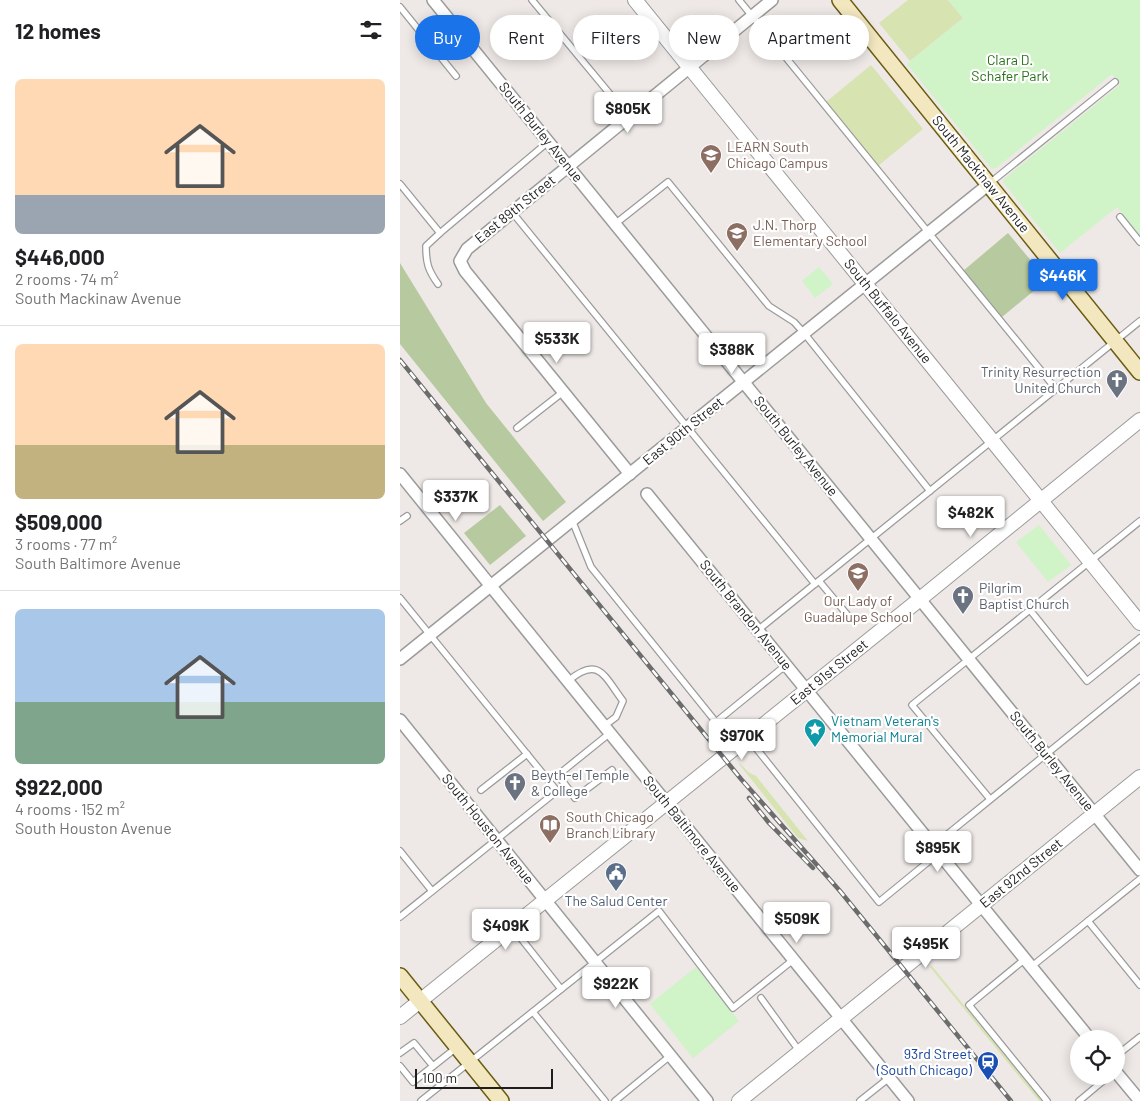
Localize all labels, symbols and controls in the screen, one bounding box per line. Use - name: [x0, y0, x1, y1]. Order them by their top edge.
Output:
- chip: Buy: [415, 15, 480, 60]
- chip: Rent: [490, 15, 563, 60]
- chip: Filters: [573, 15, 659, 60]
- chip: New: [669, 15, 739, 60]
- chip: Apartment: [749, 15, 869, 60]
- icon: filters: [357, 16, 385, 44]
- text: 12 homes: [15, 18, 101, 43]
- park label: Clara D. Schafer Park: [971, 51, 1049, 84]
- street label: South Burley Avenue: [496, 78, 587, 185]
- pin: $805K: [593, 92, 663, 134]
- text: $805K: [605, 98, 651, 117]
- icon: home: [155, 111, 245, 201]
- street label: South Mackinaw Avenue: [929, 112, 1034, 236]
- place label: LEARN South Chicago Campus: [727, 138, 828, 171]
- school or university icon: LEARN South Chicago Campus: [699, 143, 723, 174]
- street label: East 89th Street: [471, 171, 558, 246]
- place label: J.N. Thorp Elementary School: [753, 216, 867, 249]
- school or university icon: J.N. Thorp Elementary School: [725, 221, 749, 252]
- text: $446,000: [15, 244, 105, 269]
- street label: South Buffalo Avenue: [841, 255, 936, 366]
- pin: $446K: [1028, 258, 1098, 301]
- text: $446K: [1039, 265, 1087, 284]
- text: 2 rooms · 74 m²: [15, 269, 119, 288]
- text: South Mackinaw Avenue: [15, 288, 182, 307]
- pin: $533K: [522, 322, 592, 364]
- text: $533K: [534, 328, 580, 347]
- pin: $388K: [697, 332, 767, 375]
- text: $388K: [709, 339, 755, 358]
- place label: Trinity Resurrection United Church: [981, 363, 1101, 396]
- church icon: Trinity Resurrection United Church: [1105, 368, 1129, 399]
- icon: home: [155, 377, 245, 467]
- street label: South Burley Avenue: [751, 392, 842, 499]
- street label: East 90th Street: [639, 393, 727, 468]
- pin: $337K: [421, 480, 491, 522]
- text: $337K: [434, 486, 478, 505]
- pin: $482K: [936, 496, 1006, 538]
- text: $482K: [948, 502, 994, 521]
- text: $509,000: [15, 509, 102, 534]
- text: 3 rooms · 77 m²: [15, 534, 117, 553]
- text: South Baltimore Avenue: [15, 553, 181, 572]
- street label: South Brandon Avenue: [697, 556, 796, 673]
- school or university icon: Our Lady of Guadalupe School: [846, 561, 870, 592]
- place label: Pilgrim Baptist Church: [979, 579, 1069, 612]
- church icon: Pilgrim Baptist Church: [951, 584, 975, 615]
- place label: Our Lady of Guadalupe School: [804, 592, 912, 625]
- street label: East 91st Street: [786, 635, 871, 708]
- icon: home: [155, 642, 245, 732]
- street label: South Burley Avenue: [1007, 707, 1098, 814]
- place label: Vietnam Veteran's Memorial Mural: [831, 712, 939, 745]
- place icon: Vietnam Veteran's Memorial Mural: [803, 717, 827, 748]
- pin: $970K: [707, 718, 777, 761]
- text: $970K: [720, 725, 764, 744]
- place label: Beyth-el Temple & College: [531, 766, 630, 799]
- street label: South Houston Avenue: [439, 770, 538, 887]
- church icon: Beyth-el Temple & College: [503, 771, 527, 802]
- street label: South Baltimore Avenue: [640, 772, 745, 896]
- text: $922,000: [15, 774, 103, 799]
- text: 4 rooms · 152 m²: [15, 799, 125, 818]
- place label: South Chicago Branch Library: [566, 808, 656, 841]
- library icon: South Chicago Branch Library: [538, 813, 562, 844]
- text: South Houston Avenue: [15, 818, 172, 837]
- pin: $895K: [903, 830, 973, 873]
- street label: East 92nd Street: [976, 834, 1065, 911]
- text: $895K: [916, 837, 960, 856]
- public building icon: The Salud Center: [604, 861, 628, 892]
- place label: The Salud Center: [564, 892, 668, 909]
- pin: $509K: [762, 902, 832, 944]
- pin: $409K: [471, 908, 541, 951]
- text: $509K: [774, 908, 820, 927]
- text: $409K: [483, 915, 529, 934]
- pin: $495K: [891, 926, 961, 969]
- text: $495K: [903, 933, 949, 952]
- pin: $922K: [581, 966, 651, 1009]
- text: $922K: [593, 973, 639, 992]
- map controls: [1070, 1030, 1125, 1085]
- button: locate: [1070, 1030, 1125, 1085]
- place label: 93rd Street (South Chicago): [876, 1045, 972, 1078]
- station icon: 93rd Street (South Chicago): [976, 1050, 1000, 1081]
- scale bar: [415, 1066, 552, 1089]
- text: 100 m: [422, 1069, 457, 1086]

